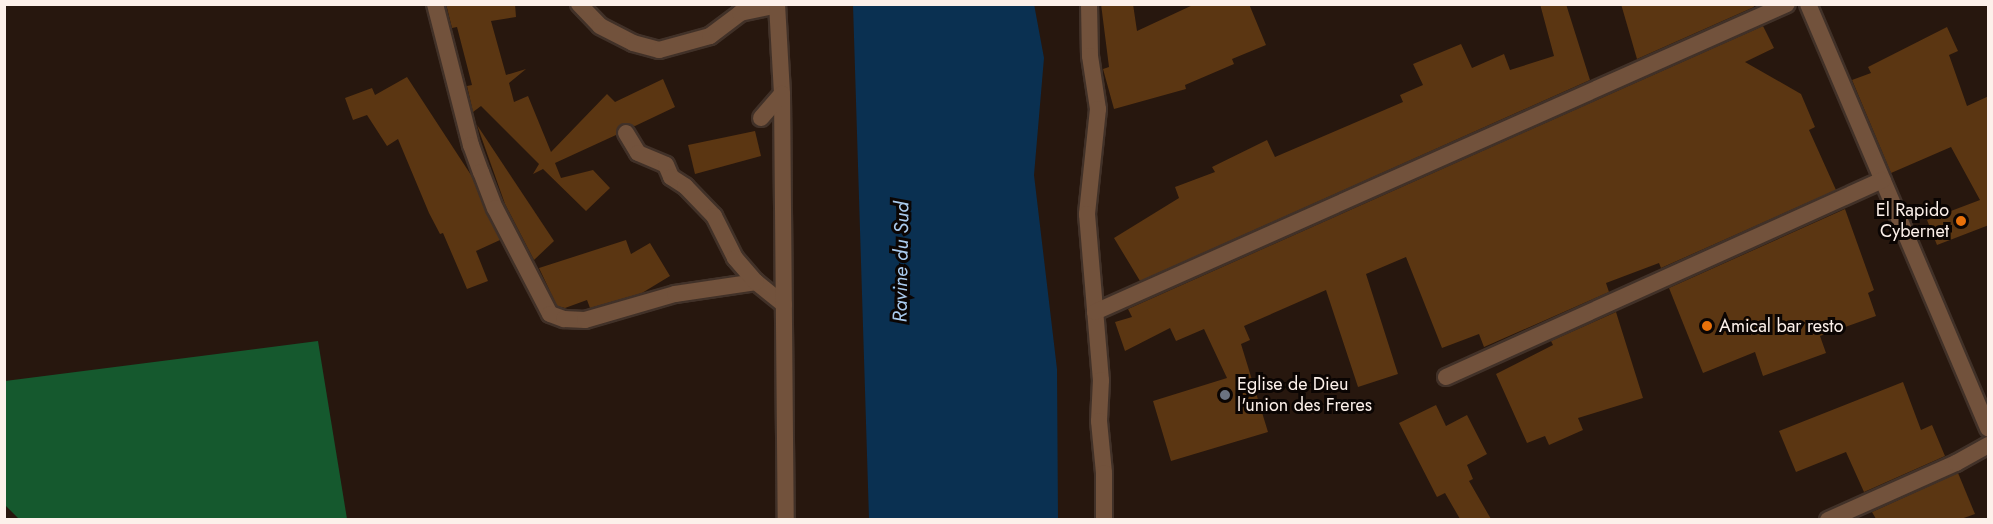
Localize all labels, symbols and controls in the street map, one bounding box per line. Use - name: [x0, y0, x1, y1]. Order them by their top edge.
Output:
- place label: El Rapido Cybernet: [1876, 200, 1949, 242]
- water label: Ravine du Sud: [888, 201, 914, 323]
- marker: El Rapido Cybernet: [1954, 214, 1968, 228]
- place label: Amical bar resto: [1719, 315, 1843, 337]
- marker: Amical bar resto: [1700, 319, 1714, 333]
- place label: Eglise de Dieu l'union des Freres: [1237, 374, 1372, 416]
- marker: Eglise de Dieu l'union des Freres: [1218, 388, 1232, 402]

